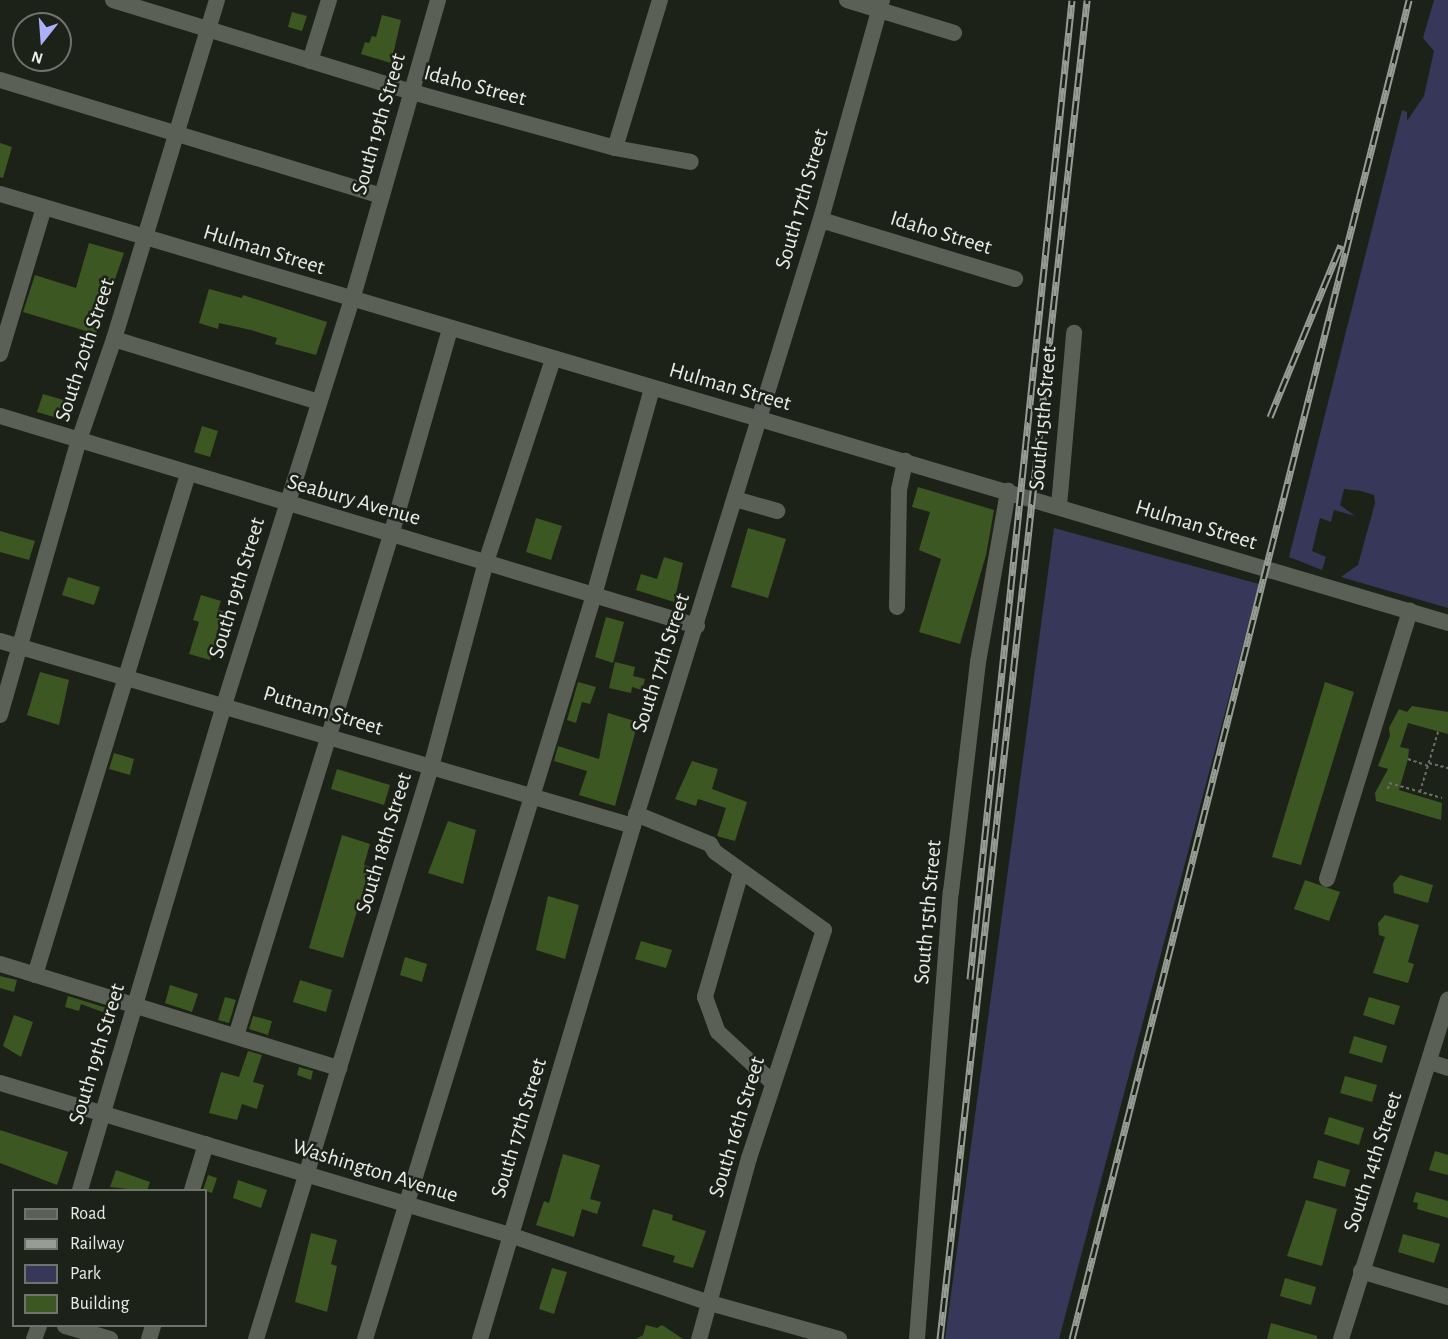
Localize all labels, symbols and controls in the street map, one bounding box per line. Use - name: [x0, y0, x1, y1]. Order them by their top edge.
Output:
- north arrow: [12, 12, 72, 72]
- text: N: [30, 48, 45, 67]
- street label: South 19th Street: [346, 50, 412, 198]
- street label: Idaho Street: [421, 60, 529, 112]
- street label: South 17th Street: [769, 126, 835, 272]
- street label: Idaho Street: [887, 205, 995, 261]
- street label: Hulman Street: [200, 219, 328, 281]
- street label: South 20th Street: [49, 275, 121, 425]
- street label: South 15th Street: [1024, 345, 1062, 491]
- street label: Hulman Street: [666, 357, 794, 417]
- street label: Seabury Avenue: [284, 468, 424, 532]
- street label: Hulman Street: [1132, 494, 1260, 556]
- street label: South 19th Street: [203, 514, 271, 662]
- street label: South 17th Street: [626, 590, 696, 736]
- street label: Putnam Street: [260, 680, 386, 742]
- street label: South 18th Street: [350, 769, 418, 917]
- street label: South 15th Street: [909, 839, 947, 985]
- street label: South 19th Street: [63, 980, 131, 1128]
- street label: South 16th Street: [703, 1053, 771, 1201]
- street label: South 17th Street: [485, 1055, 553, 1201]
- street label: South 14th Street: [1338, 1088, 1408, 1236]
- street label: Washington Avenue: [289, 1133, 461, 1209]
- legend: [12, 1189, 207, 1327]
- text: Road: [70, 1205, 106, 1223]
- text: Railway: [70, 1235, 124, 1253]
- text: Park: [70, 1265, 101, 1283]
- text: Building: [70, 1295, 129, 1313]

